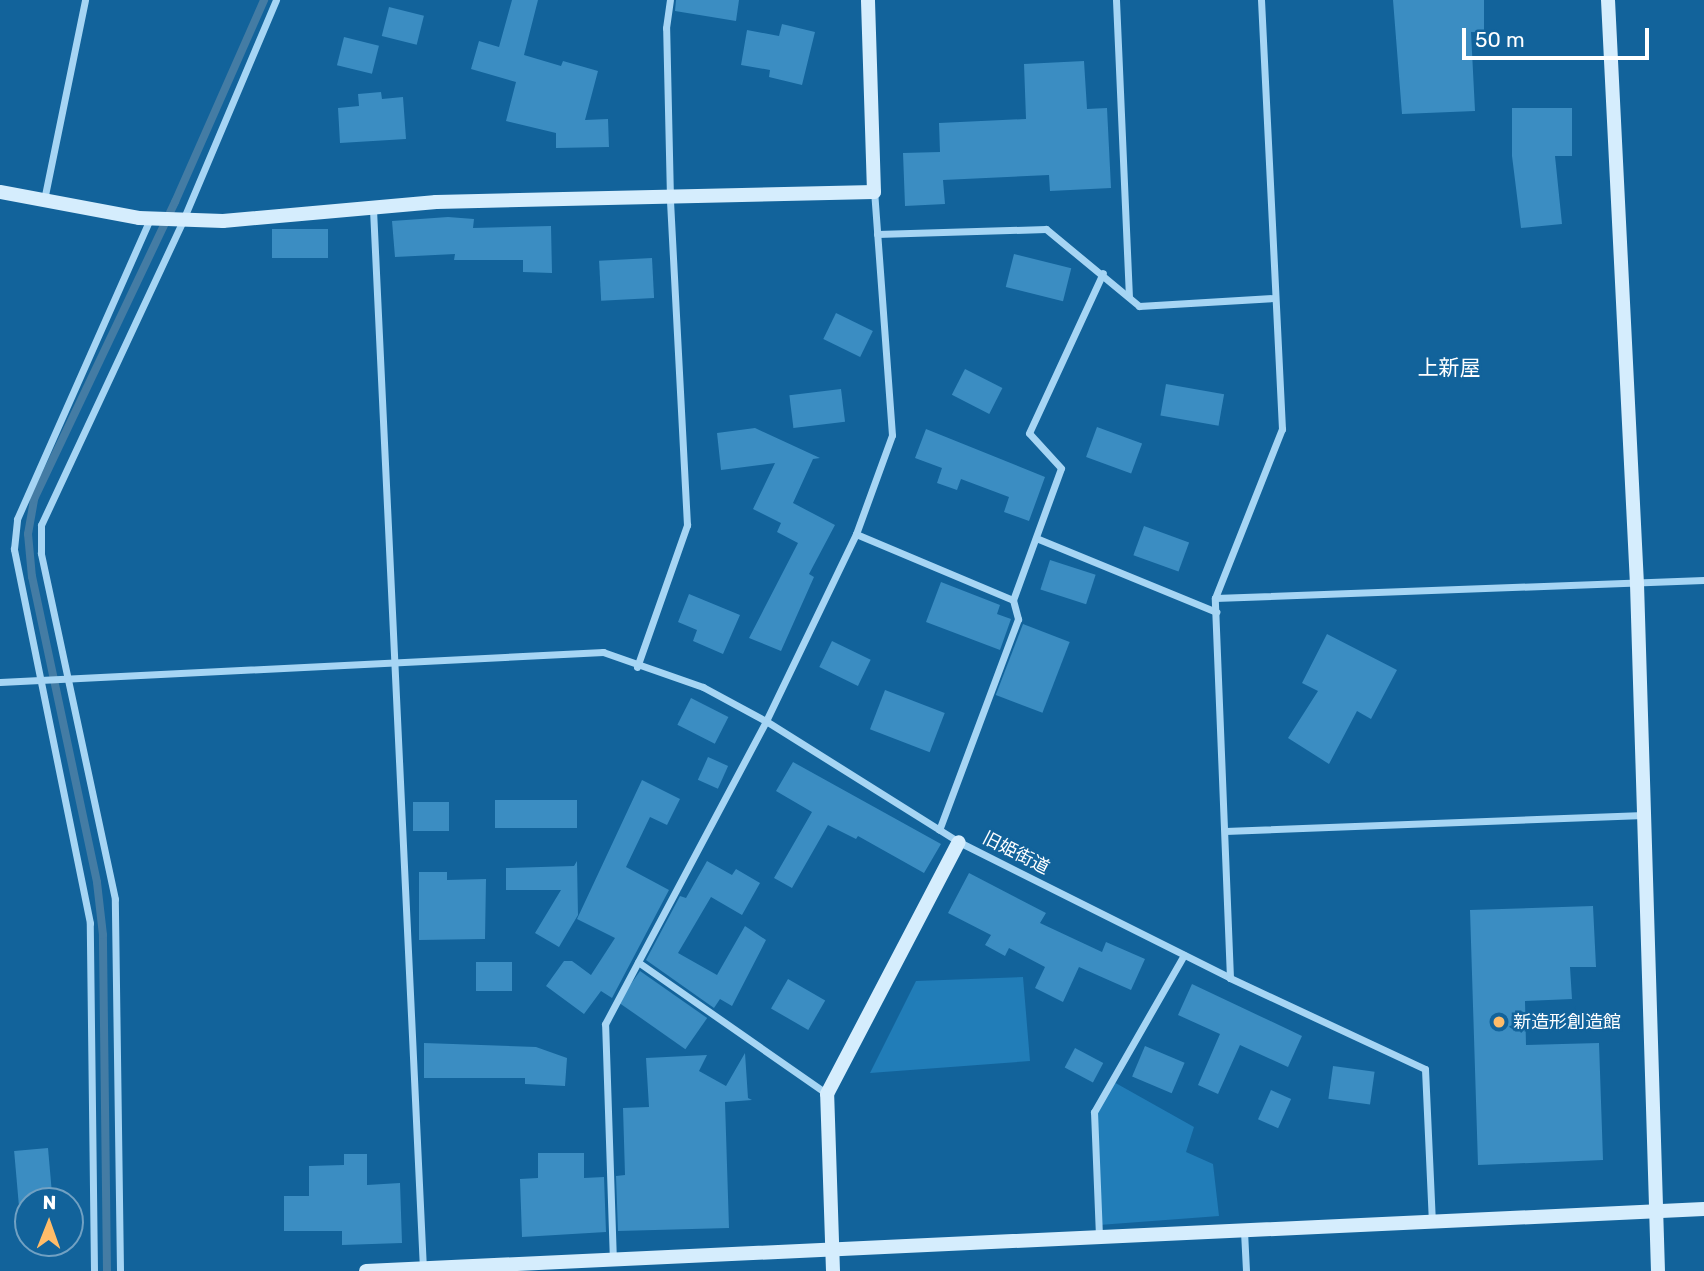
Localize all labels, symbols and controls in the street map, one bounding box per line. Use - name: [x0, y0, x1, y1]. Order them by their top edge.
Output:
- scale bar: [1466, 14, 1653, 58]
- text: 50 m: [1475, 27, 1525, 52]
- district label: 上新屋: [1418, 355, 1480, 381]
- street label: 旧姫街道: [979, 827, 1053, 879]
- place label: 新造形創造館: [1513, 1011, 1621, 1033]
- marker: 新造形創造館: [1491, 1014, 1507, 1030]
- north arrow: [14, 1187, 84, 1257]
- text: N: [42, 1191, 56, 1214]

